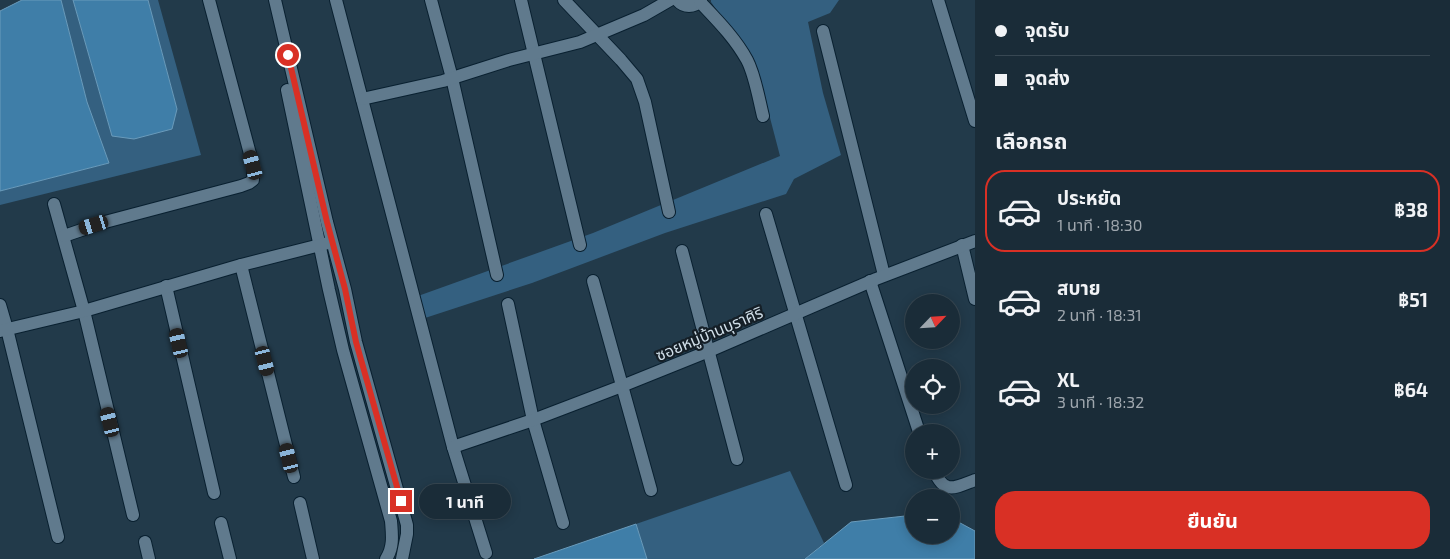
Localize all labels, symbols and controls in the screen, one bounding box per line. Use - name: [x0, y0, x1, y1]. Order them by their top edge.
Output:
- text: จุดรับ: [1025, 18, 1070, 41]
- route start: [277, 44, 299, 66]
- text: จุดส่ง: [1025, 66, 1070, 89]
- text: เลือกรถ: [995, 127, 1068, 153]
- car: [241, 149, 264, 181]
- text: ประหยัด: [1057, 186, 1121, 209]
- icon: car: [997, 189, 1042, 234]
- text: ฿38: [1394, 198, 1428, 221]
- car: [77, 213, 110, 237]
- text: 1 นาที · 18:30: [1057, 215, 1142, 234]
- text: สบาย: [1057, 276, 1101, 299]
- icon: car: [997, 279, 1042, 324]
- text: ฿51: [1398, 288, 1428, 311]
- north arrow: [905, 294, 960, 349]
- map controls: [905, 294, 960, 544]
- street label: ซอยหมู่บ้านบุราศิริ: [653, 302, 766, 365]
- text: 2 นาที · 18:31: [1057, 305, 1142, 324]
- car: [168, 327, 189, 359]
- car: [254, 345, 275, 377]
- button: locate: [905, 359, 960, 414]
- text: XL: [1057, 368, 1079, 391]
- icon: car: [997, 369, 1042, 414]
- text: ฿64: [1394, 378, 1428, 401]
- text: 3 นาที · 18:32: [1057, 392, 1144, 411]
- car: [99, 406, 120, 438]
- button: +: [905, 424, 960, 479]
- car: [278, 442, 299, 474]
- callout: 1 นาที: [418, 484, 511, 518]
- button: −: [905, 489, 960, 544]
- route end: [390, 490, 412, 512]
- button: ยืนยัน: [995, 491, 1430, 549]
- text: 1 นาที: [446, 492, 484, 511]

